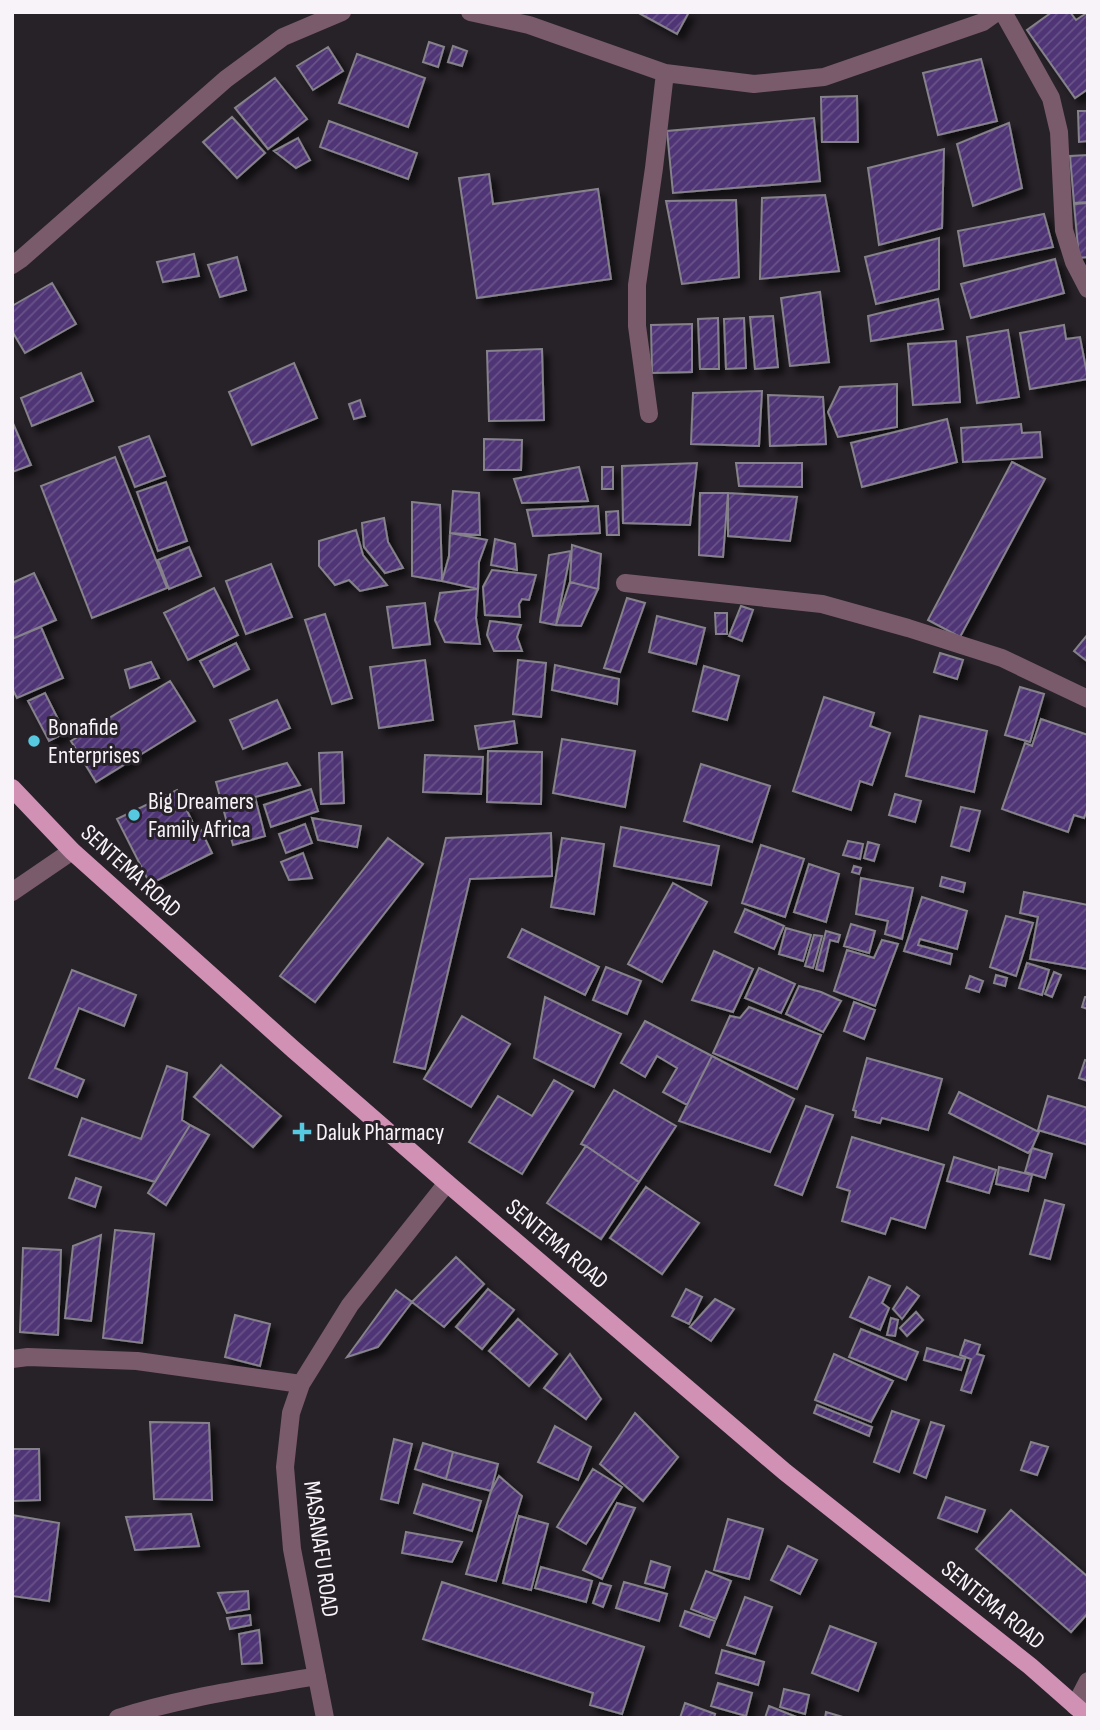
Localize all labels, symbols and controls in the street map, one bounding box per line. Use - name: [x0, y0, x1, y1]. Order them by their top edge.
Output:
- place label: Bonafide Enterprises: [48, 713, 140, 770]
- marker: Bonafide Enterprises: [26, 733, 42, 749]
- place label: Big Dreamers Family Africa: [148, 787, 254, 844]
- marker: Big Dreamers Family Africa: [126, 807, 142, 823]
- street label: SENTEMA ROAD: [75, 818, 187, 924]
- place label: Daluk Pharmacy: [316, 1118, 444, 1147]
- marker: Daluk Pharmacy: [294, 1124, 310, 1140]
- street label: SENTEMA ROAD: [500, 1193, 614, 1295]
- street label: MASANAFU ROAD: [297, 1479, 345, 1619]
- street label: SENTEMA ROAD: [935, 1554, 1051, 1656]

